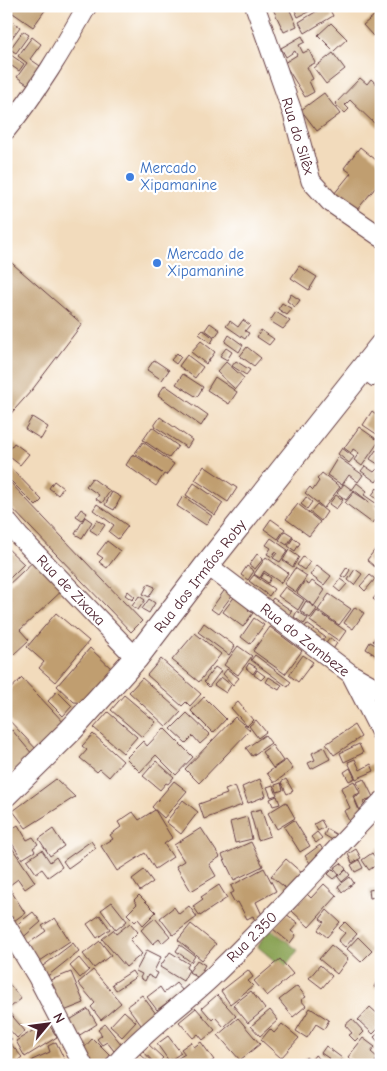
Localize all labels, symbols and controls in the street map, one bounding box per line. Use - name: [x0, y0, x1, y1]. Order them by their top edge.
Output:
- street label: Rua do Silêx: [278, 95, 319, 178]
- place label: Mercado Xipamanine: [140, 159, 218, 194]
- marker: Mercado Xipamanine: [124, 171, 136, 183]
- place label: Mercado de Xipamanine: [167, 245, 245, 280]
- marker: Mercado de Xipamanine: [151, 257, 163, 269]
- street label: Rua dos Irmãos Roby: [150, 516, 250, 636]
- street label: Rua de Zixaxa: [33, 551, 109, 629]
- street label: Rua do Zambeze: [257, 600, 354, 681]
- street label: Rua 2.350: [223, 908, 281, 966]
- north arrow: [22, 998, 72, 1048]
- text: N: [49, 1010, 69, 1026]

